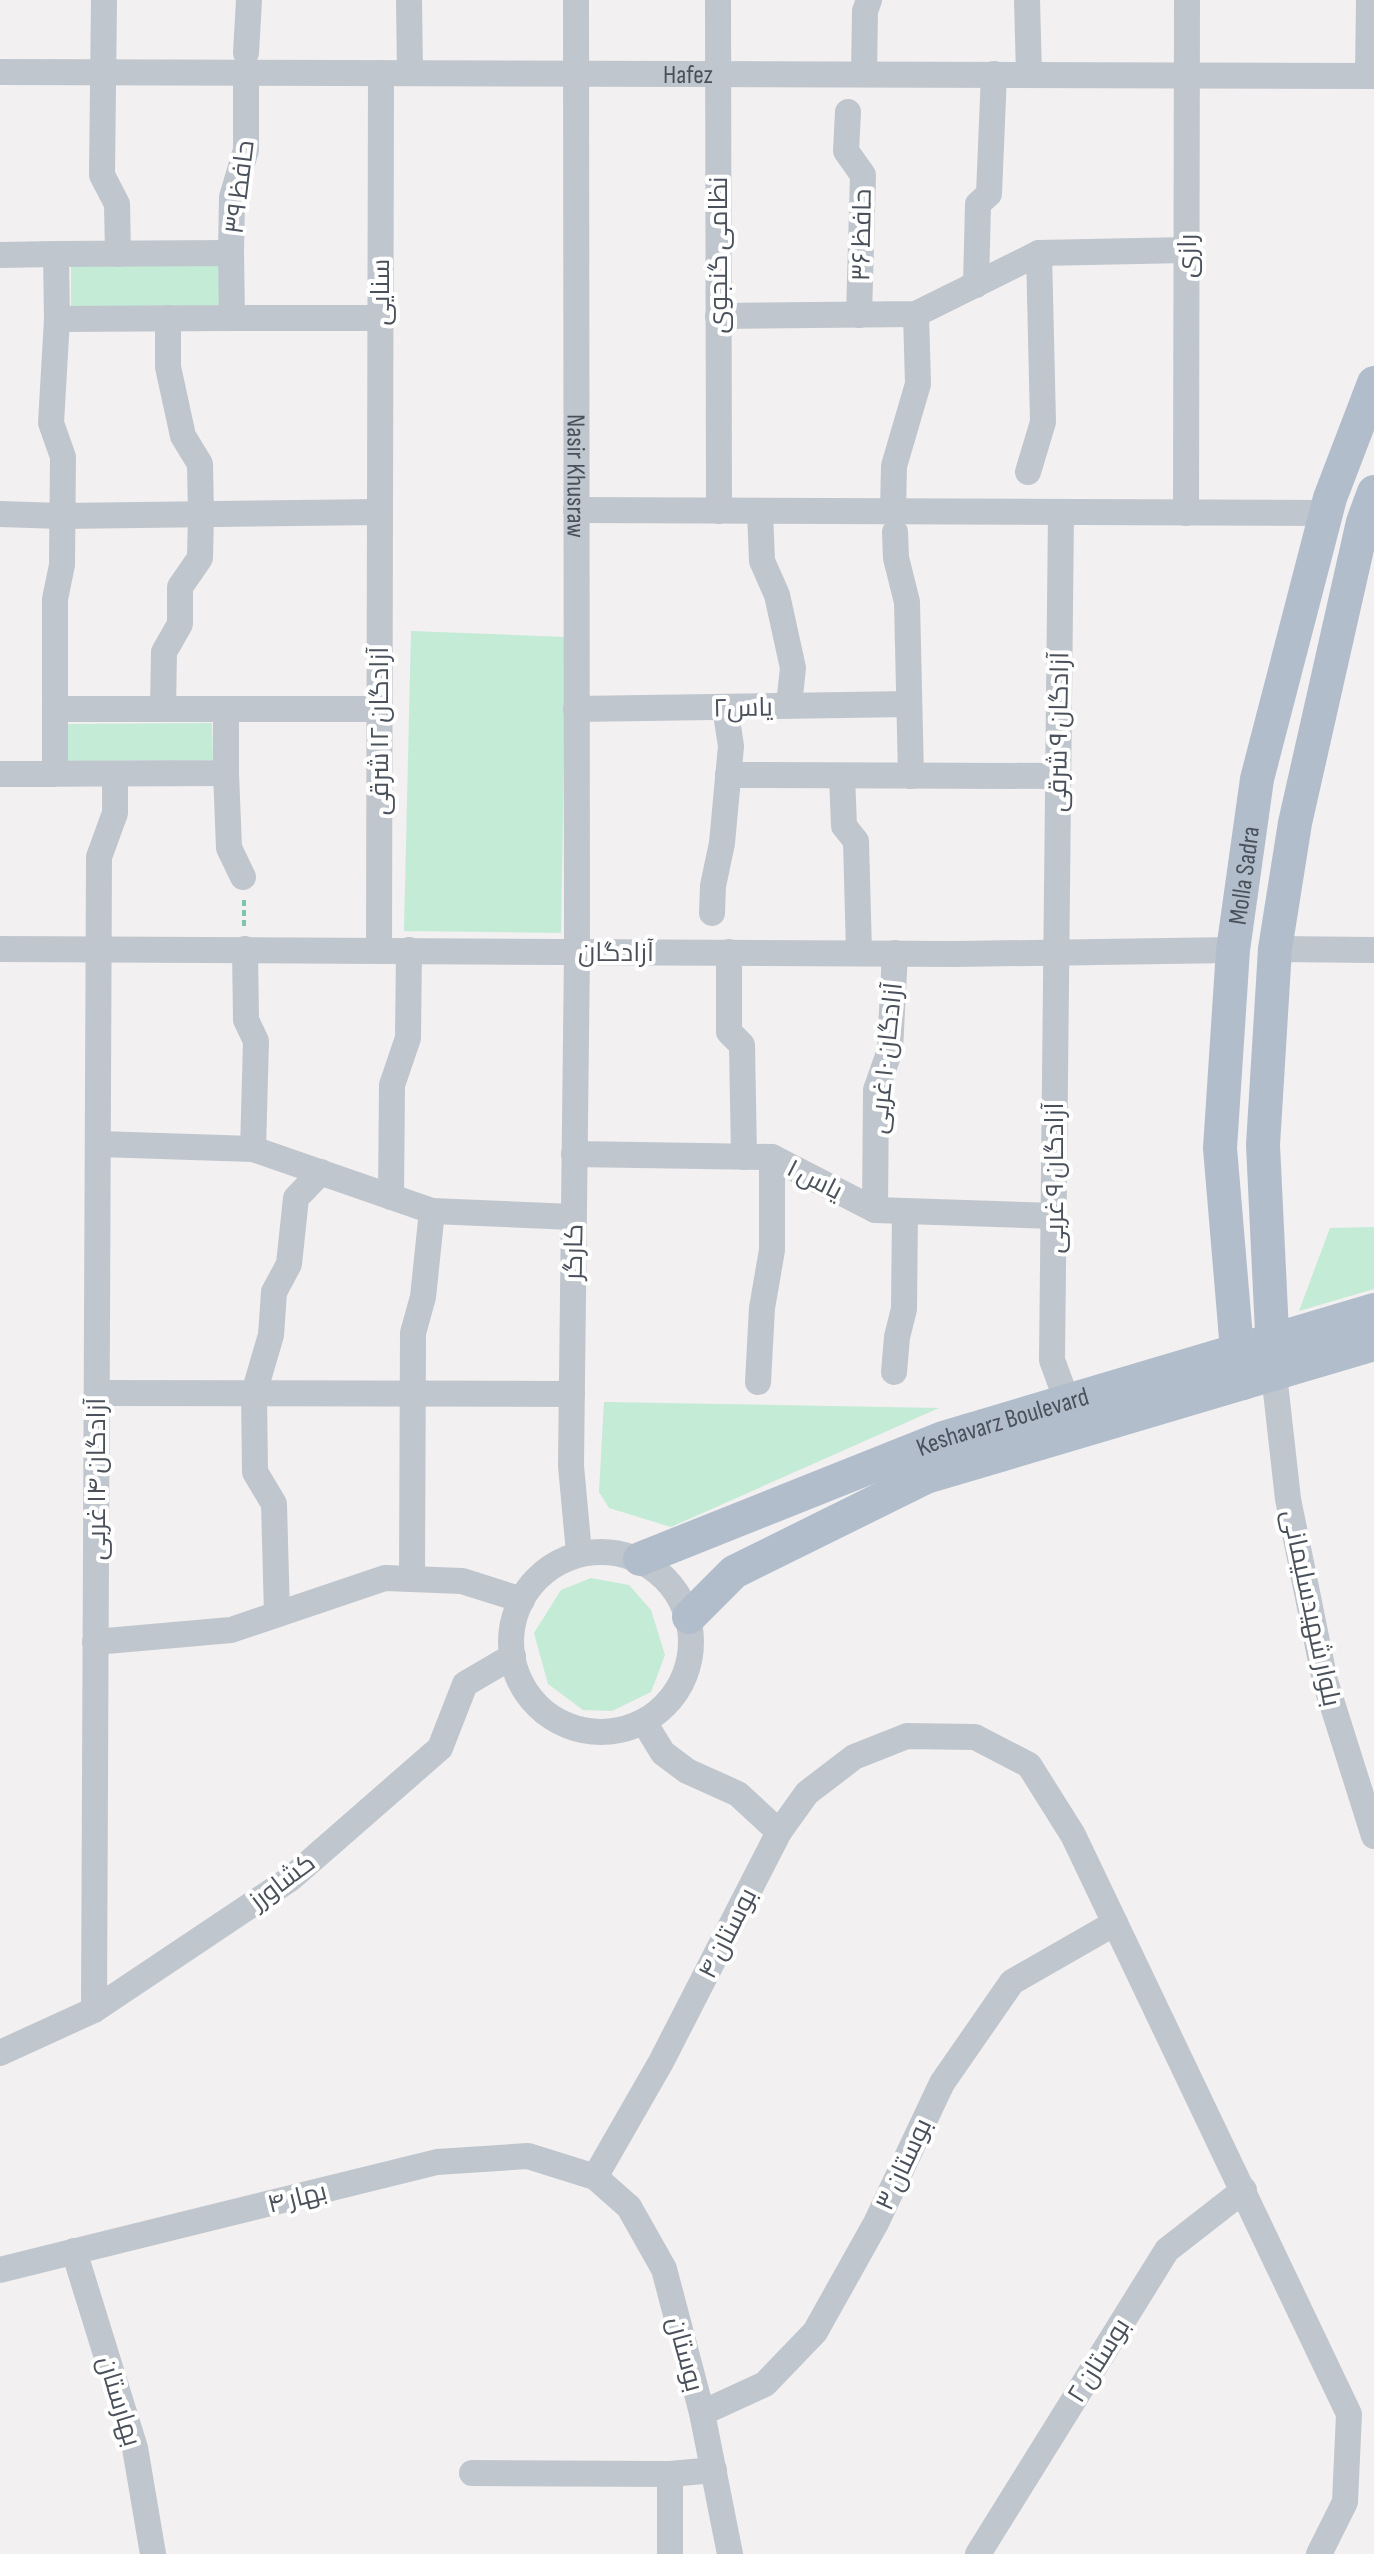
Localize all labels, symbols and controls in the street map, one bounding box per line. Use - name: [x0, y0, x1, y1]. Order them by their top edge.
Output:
- street label: Hafez: [663, 60, 713, 91]
- street label: حافظ ۳۹: [219, 139, 262, 236]
- street label: نظامی گنجوی: [704, 176, 735, 334]
- street label: حافظ ۳۶: [846, 188, 879, 282]
- street label: رازی: [1173, 234, 1204, 278]
- street label: سنایی: [366, 259, 397, 325]
- street label: Nasir Khusraw: [559, 414, 591, 538]
- street label: آزادگان ۱۲ شرقی: [365, 647, 396, 815]
- street label: آزادگان ۹ شرقی: [1043, 652, 1076, 812]
- street label: یاس۲: [713, 692, 773, 725]
- street label: Molla Sadra: [1223, 824, 1267, 927]
- street label: آزادگان: [578, 938, 654, 969]
- street label: آزادگان ۱۰ غربی: [863, 981, 910, 1135]
- street label: آزادگان ۹ غربی: [1040, 1103, 1071, 1253]
- street label: یاس ۱: [781, 1153, 847, 1207]
- street label: کارگر: [558, 1224, 590, 1282]
- street label: Keshavarz Boulevard: [912, 1382, 1093, 1464]
- street label: آزادگان ۱۴ غربی: [82, 1398, 113, 1560]
- street label: بلوار شهیدسلیمانی: [1275, 1507, 1347, 1710]
- street label: کشاورز: [242, 1848, 322, 1918]
- street label: بوستان ۴: [692, 1883, 764, 1984]
- street label: بوستان ۳: [870, 2114, 939, 2216]
- street label: بهار ۴: [264, 2176, 330, 2221]
- street label: بوستان ۲: [1061, 2313, 1137, 2409]
- street label: بوستان: [660, 2314, 709, 2395]
- street label: بهارستان: [90, 2353, 147, 2450]

